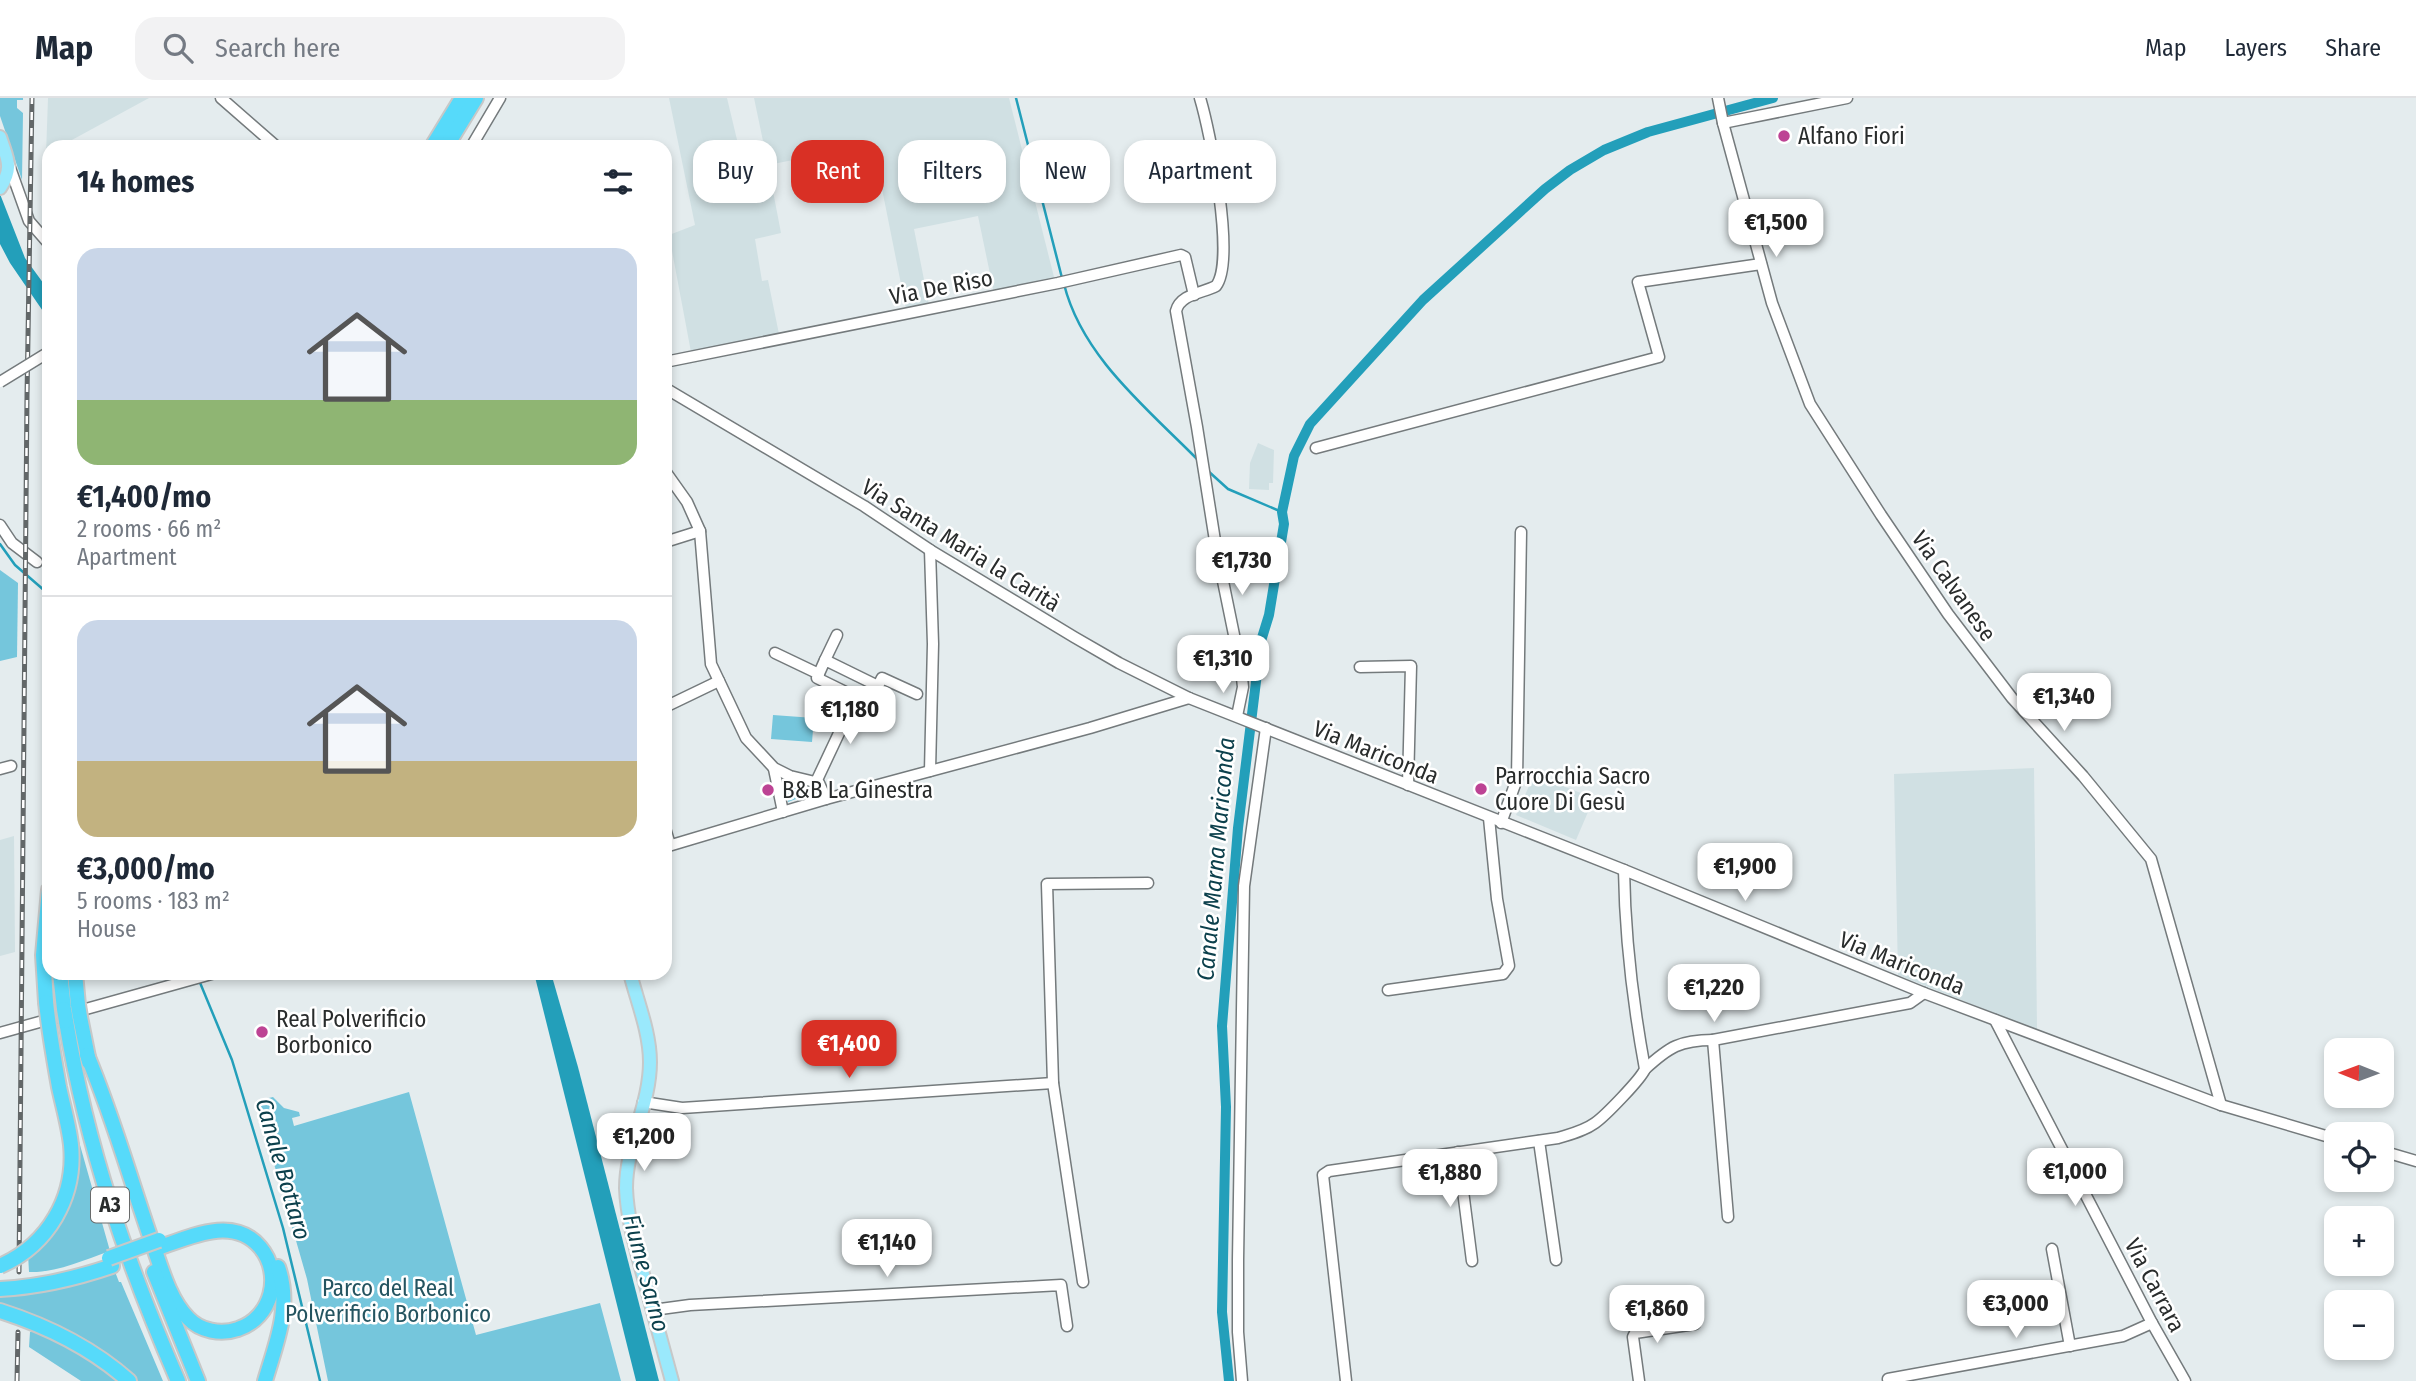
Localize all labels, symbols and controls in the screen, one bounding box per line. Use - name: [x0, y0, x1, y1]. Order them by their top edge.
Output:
- search box: [135, 17, 625, 80]
- text: Map: [35, 28, 93, 68]
- icon: search: [159, 29, 197, 67]
- text: Search here: [215, 33, 340, 64]
- text: Map: [2145, 34, 2187, 62]
- text: Layers: [2225, 34, 2287, 62]
- text: Share: [2325, 34, 2381, 62]
- place label: Alfano Fiori: [1798, 122, 1905, 150]
- marker: Alfano Fiori: [1776, 128, 1792, 144]
- chip: Buy: [693, 140, 777, 203]
- chip: Rent: [791, 140, 884, 203]
- chip: Filters: [898, 140, 1006, 203]
- chip: New: [1020, 140, 1110, 203]
- chip: Apartment: [1124, 140, 1276, 203]
- icon: filters: [599, 163, 637, 201]
- text: 14 homes: [77, 164, 194, 200]
- pin: €1,500: [1719, 200, 1833, 259]
- text: €1,500: [1744, 208, 1808, 236]
- street label: Via De Riso: [887, 263, 995, 311]
- icon: home: [294, 294, 420, 420]
- street label: Via Santa Maria la Carità: [856, 472, 1066, 618]
- text: €1,400/mo: [77, 479, 211, 515]
- text: 2 rooms · 66 m²: [77, 515, 221, 543]
- street label: Via Calvanese: [1906, 525, 2002, 647]
- pin: €1,730: [1185, 538, 1299, 597]
- text: Apartment: [77, 543, 177, 571]
- text: €1,730: [1212, 546, 1272, 574]
- pin: €1,310: [1166, 636, 1280, 695]
- text: €1,310: [1193, 644, 1253, 672]
- icon: home: [294, 666, 420, 792]
- pin: €1,340: [2007, 674, 2121, 733]
- text: €1,340: [2033, 682, 2095, 710]
- pin: €1,180: [793, 686, 907, 746]
- text: €1,180: [821, 695, 879, 723]
- street label: Via Mariconda: [1309, 714, 1443, 790]
- water label: Canale Marna Mariconda: [1191, 736, 1241, 982]
- place label: Parrocchia Sacro Cuore Di Gesù: [1495, 762, 1650, 816]
- place label: B&B La Ginestra: [782, 776, 933, 804]
- marker: Parrocchia Sacro Cuore Di Gesù: [1473, 781, 1489, 797]
- marker: B&B La Ginestra: [760, 782, 776, 798]
- pin: €1,900: [1688, 844, 1802, 903]
- text: €3,000/mo: [77, 851, 215, 887]
- text: €1,900: [1713, 852, 1777, 880]
- text: 5 rooms · 183 m²: [77, 887, 230, 915]
- text: House: [77, 915, 136, 943]
- street label: Via Mariconda: [1835, 925, 1969, 1001]
- pin: €1,220: [1657, 964, 1771, 1024]
- text: €1,220: [1684, 973, 1744, 1001]
- place label: Real Polverificio Borbonico: [276, 1005, 426, 1059]
- pin: €1,400: [792, 1020, 906, 1080]
- marker: Real Polverificio Borbonico: [254, 1024, 270, 1040]
- text: €1,400: [818, 1029, 881, 1057]
- north arrow: [2324, 1038, 2394, 1108]
- map controls: [2324, 1038, 2394, 1360]
- water label: Canale Bottaro: [249, 1095, 317, 1243]
- pin: €1,200: [587, 1114, 701, 1173]
- text: €1,200: [613, 1122, 675, 1150]
- button: locate: [2324, 1122, 2394, 1192]
- pin: €1,000: [2018, 1148, 2132, 1208]
- pin: €1,880: [1393, 1150, 1507, 1209]
- text: €1,000: [2043, 1157, 2107, 1185]
- text: €1,880: [1418, 1158, 1482, 1186]
- road number: A3: [91, 1188, 129, 1222]
- button: +: [2324, 1206, 2394, 1276]
- water label: Fiume Sarno: [617, 1211, 675, 1335]
- pin: €1,140: [830, 1220, 944, 1279]
- text: €1,140: [858, 1228, 916, 1256]
- street label: Via Carrara: [2119, 1233, 2191, 1337]
- park label: Parco del Real Polverificio Borbonico: [285, 1274, 491, 1328]
- pin: €3,000: [1959, 1280, 2073, 1340]
- pin: €1,860: [1600, 1286, 1714, 1345]
- text: €3,000: [1983, 1289, 2049, 1317]
- button: −: [2324, 1290, 2394, 1360]
- text: €1,860: [1625, 1294, 1689, 1322]

